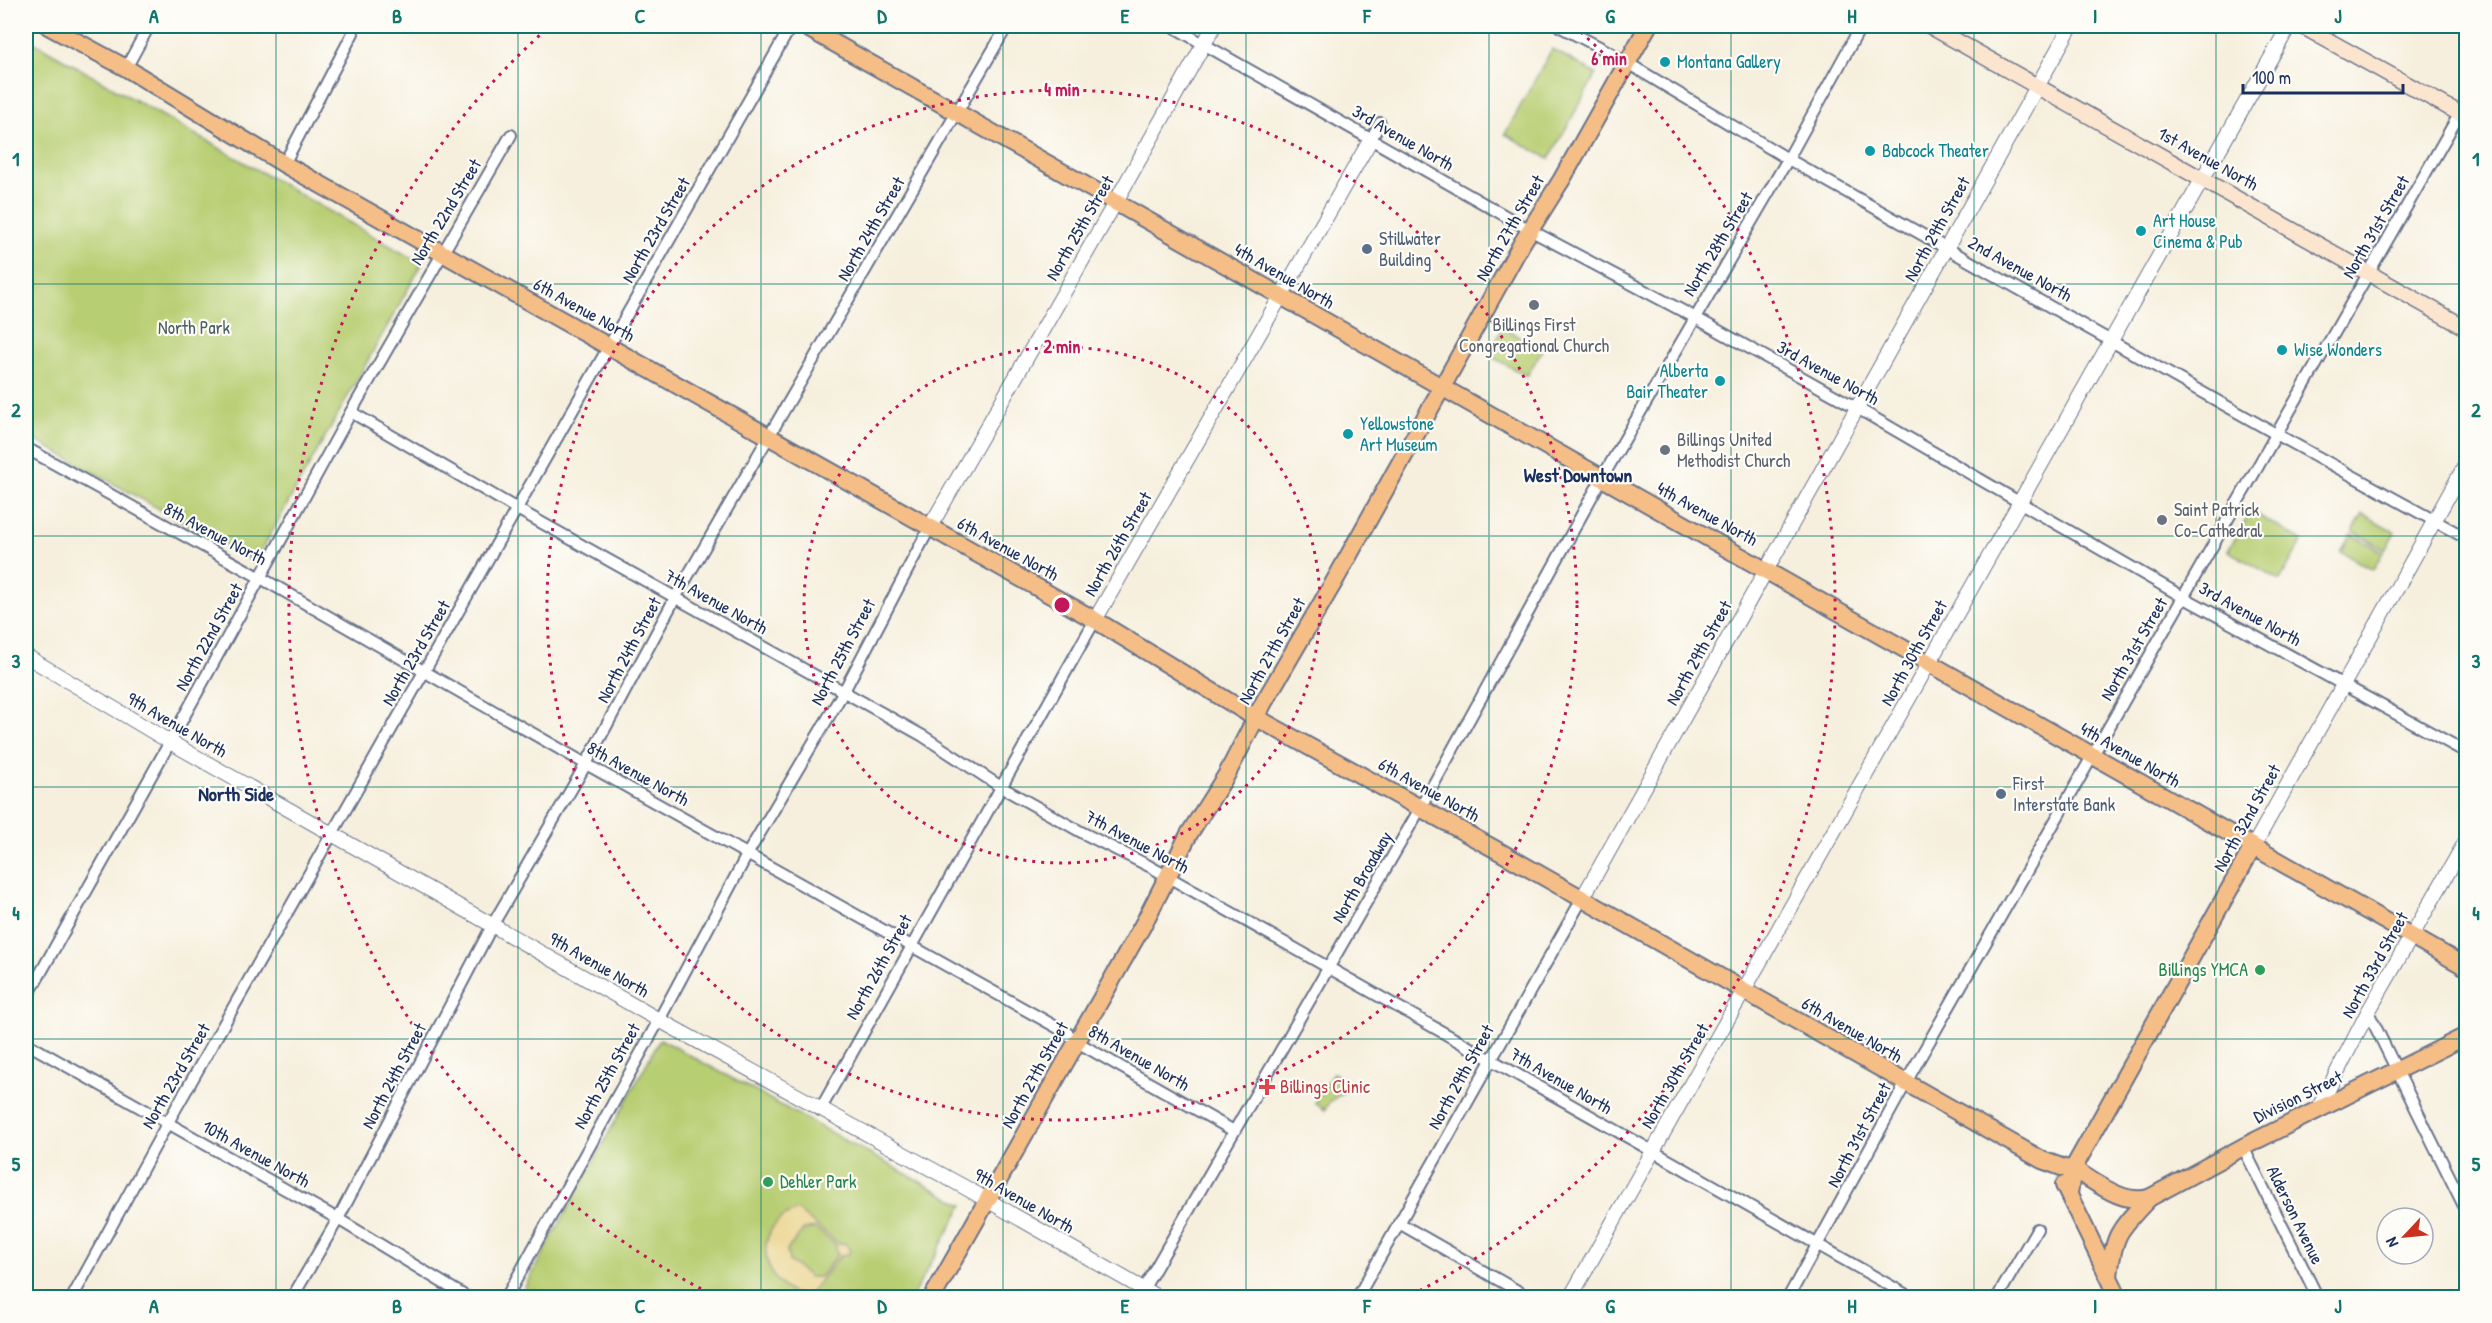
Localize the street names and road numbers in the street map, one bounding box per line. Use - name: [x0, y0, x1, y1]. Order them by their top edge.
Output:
- street label: 3rd Avenue North: [1348, 98, 1459, 177]
- street label: 1st Avenue North: [2154, 121, 2263, 197]
- street label: North 22nd Street: [404, 153, 488, 269]
- street label: North 27th Street: [1469, 169, 1550, 285]
- street label: North 25th Street: [1039, 170, 1120, 285]
- street label: North 31st Street: [2336, 170, 2416, 283]
- street label: North 24th Street: [831, 171, 911, 286]
- street label: North 29th Street: [1897, 171, 1976, 286]
- street label: North 23rd Street: [615, 172, 696, 287]
- street label: North 28th Street: [1677, 186, 1759, 301]
- street label: 2nd Avenue North: [1964, 230, 2077, 308]
- street label: 4th Avenue North: [1230, 237, 1339, 315]
- street label: 6th Avenue North: [529, 271, 640, 348]
- street label: 3rd Avenue North: [1773, 334, 1884, 411]
- street label: 4th Avenue North: [1652, 475, 1763, 552]
- street label: North 26th Street: [1077, 486, 1158, 601]
- street label: 8th Avenue North: [159, 496, 271, 571]
- street label: 6th Avenue North: [953, 510, 1064, 587]
- street label: 7th Avenue North: [660, 563, 773, 640]
- street label: 3rd Avenue North: [2195, 575, 2306, 652]
- street label: North 22nd Street: [169, 578, 249, 695]
- street label: North 24th Street: [590, 592, 667, 707]
- street label: North 27th Street: [1232, 592, 1312, 709]
- street label: North 31st Street: [2094, 592, 2174, 705]
- street label: North 25th Street: [804, 593, 882, 710]
- street label: North 23rd Street: [375, 595, 456, 710]
- street label: North 29th Street: [1659, 595, 1738, 710]
- street label: North 30th Street: [1874, 595, 1953, 710]
- street label: 9th Avenue North: [123, 686, 232, 764]
- street label: 4th Avenue North: [2076, 716, 2185, 794]
- street label: 8th Avenue North: [583, 735, 694, 812]
- street label: 6th Avenue North: [1374, 751, 1485, 828]
- street label: North 32nd Street: [2207, 759, 2287, 876]
- street label: 7th Avenue North: [1081, 804, 1194, 880]
- street label: North Broadway: [1325, 826, 1398, 927]
- street label: North 33rd Street: [2335, 906, 2414, 1022]
- street label: North 26th Street: [839, 909, 918, 1024]
- street label: 9th Avenue North: [545, 926, 654, 1004]
- street label: 6th Avenue North: [1797, 991, 1908, 1069]
- street label: North 27th Street: [995, 1016, 1075, 1133]
- street label: North 23rd Street: [135, 1018, 216, 1133]
- street label: North 24th Street: [355, 1018, 432, 1133]
- street label: North 25th Street: [567, 1018, 646, 1133]
- street label: 8th Avenue North: [1084, 1018, 1195, 1097]
- street label: North 30th Street: [1634, 1018, 1715, 1133]
- street label: North 29th Street: [1421, 1019, 1500, 1134]
- street label: 7th Avenue North: [1506, 1041, 1617, 1120]
- street label: Division Street: [2249, 1064, 2347, 1129]
- street label: North 31st Street: [1820, 1077, 1897, 1192]
- street label: 10th Avenue North: [198, 1114, 315, 1194]
- street label: Alderson Avenue: [2261, 1161, 2330, 1268]
- street label: 9th Avenue North: [970, 1162, 1079, 1240]

